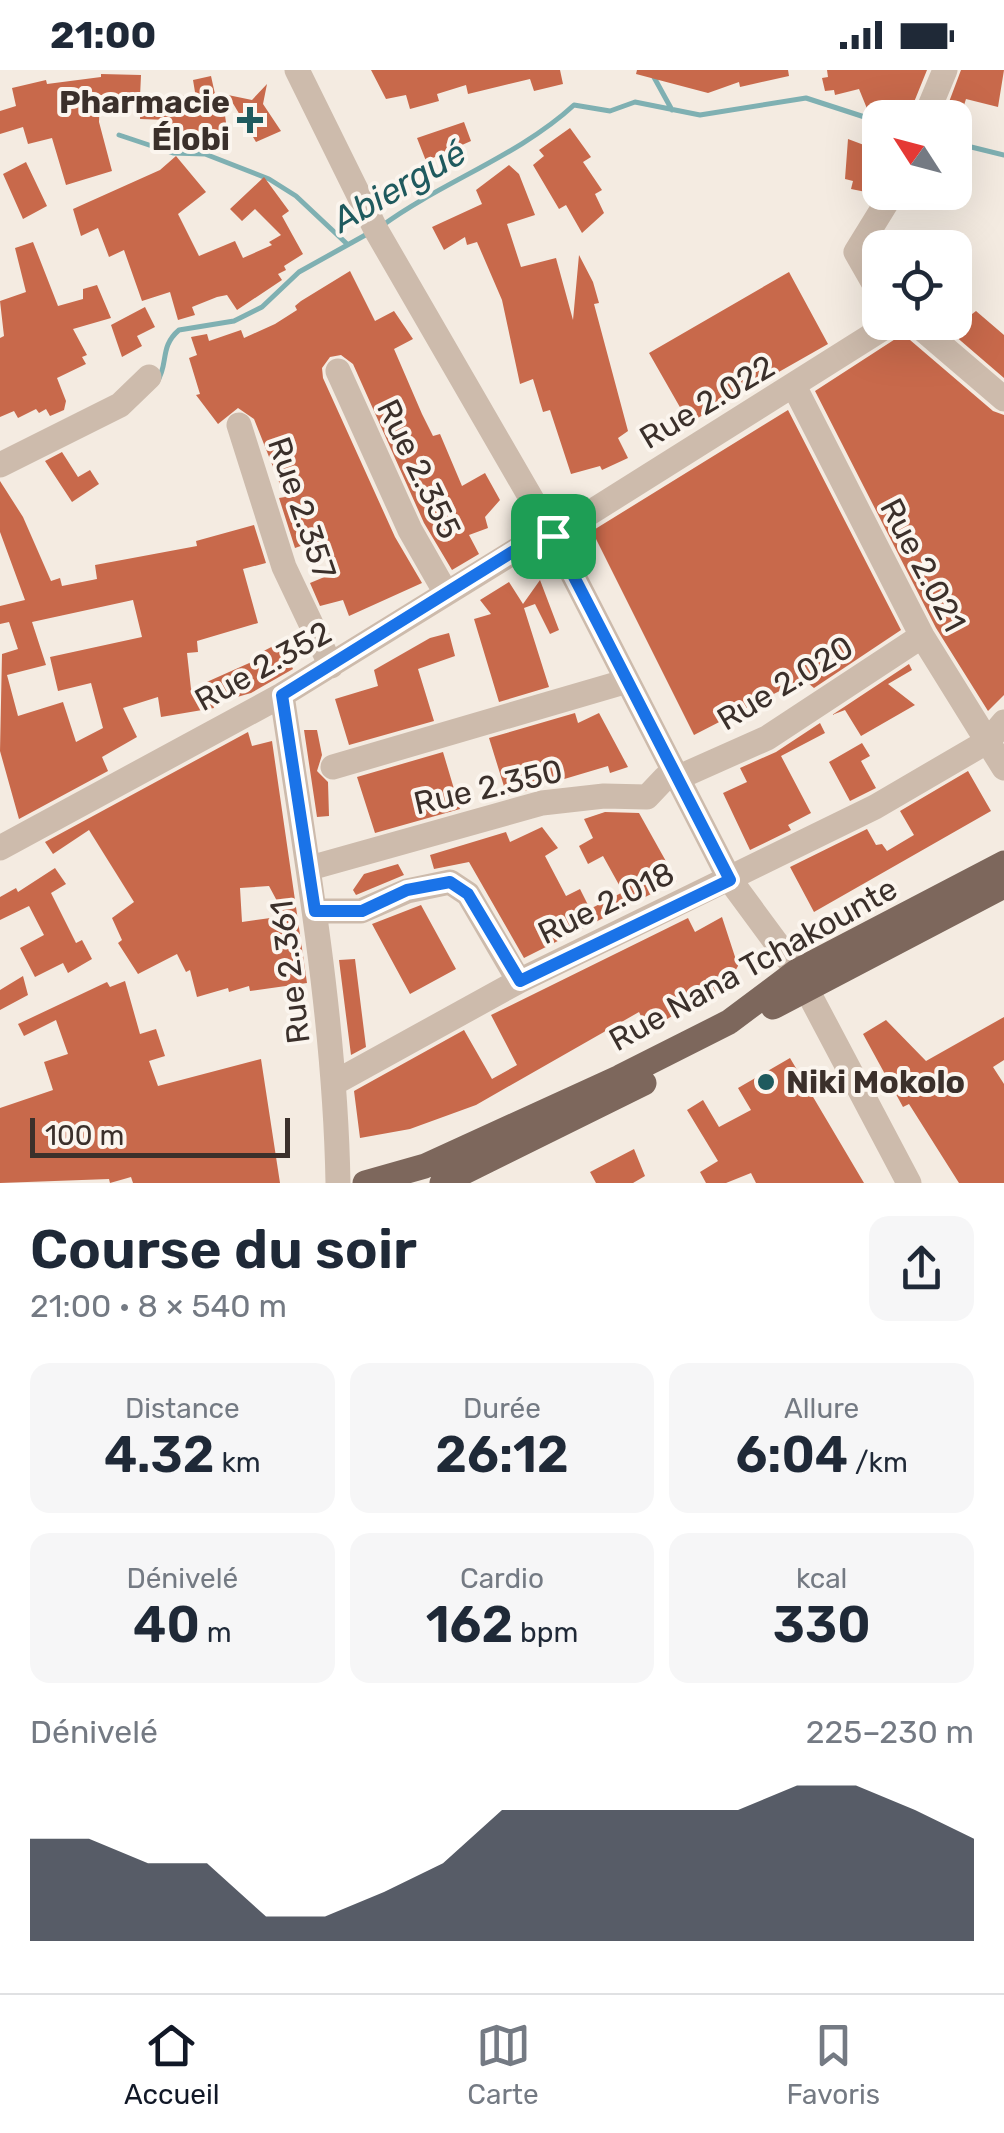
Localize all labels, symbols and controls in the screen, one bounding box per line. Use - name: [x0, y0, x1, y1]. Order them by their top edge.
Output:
- text: 21:00: [50, 12, 156, 58]
- place label: Pharmacie Élobi: [59, 83, 230, 158]
- north arrow: [862, 100, 972, 210]
- map controls: [862, 100, 972, 340]
- marker: Pharmacie Élobi: [239, 109, 261, 131]
- water label: Abiergué: [323, 131, 473, 242]
- button: locate: [862, 230, 972, 340]
- street label: Rue 2.022: [633, 347, 781, 457]
- street label: Rue 2.355: [369, 393, 469, 545]
- street label: Rue 2.357: [260, 432, 344, 584]
- street label: Rue 2.021: [872, 492, 974, 638]
- pin: [511, 494, 596, 579]
- icon: arrive: [526, 509, 581, 564]
- street label: Rue 2.352: [188, 613, 338, 719]
- street label: Rue 2.020: [710, 628, 860, 738]
- street label: Rue 2.350: [410, 751, 566, 823]
- street label: Rue 2.018: [532, 854, 680, 952]
- street label: Rue Nana Tchakounte: [602, 869, 904, 1059]
- street label: Rue 2.361: [262, 898, 318, 1046]
- place label: Niki Mokolo: [786, 1063, 965, 1101]
- marker: Niki Mokolo: [755, 1071, 777, 1093]
- scale bar: [30, 1113, 290, 1158]
- text: 100 m: [45, 1119, 124, 1152]
- button: share: [869, 1216, 974, 1321]
- text: Course du soir: [30, 1217, 417, 1282]
- text: 21:00 · 8 × 540 m: [30, 1287, 287, 1325]
- text: Distance: [125, 1392, 240, 1425]
- text: Durée: [463, 1392, 541, 1425]
- text: Allure: [784, 1392, 859, 1425]
- text: 4.32: [104, 1425, 215, 1485]
- text: 26:12: [435, 1425, 569, 1485]
- text: 6:04: [735, 1425, 848, 1485]
- text: km: [215, 1446, 261, 1479]
- text: /km: [848, 1446, 908, 1479]
- text: Dénivelé: [126, 1562, 238, 1595]
- text: Cardio: [460, 1562, 544, 1595]
- text: kcal: [796, 1562, 847, 1595]
- text: 40: [133, 1595, 200, 1655]
- text: 162: [426, 1595, 513, 1655]
- text: 330: [773, 1595, 871, 1655]
- text: m: [200, 1616, 232, 1649]
- text: bpm: [513, 1616, 578, 1649]
- text: Dénivelé: [30, 1713, 158, 1751]
- text: 225–230 m: [806, 1713, 974, 1751]
- tab: Accueil: [124, 2018, 220, 2111]
- tab: Carte: [467, 2018, 539, 2111]
- tab: Favoris: [787, 2018, 880, 2111]

